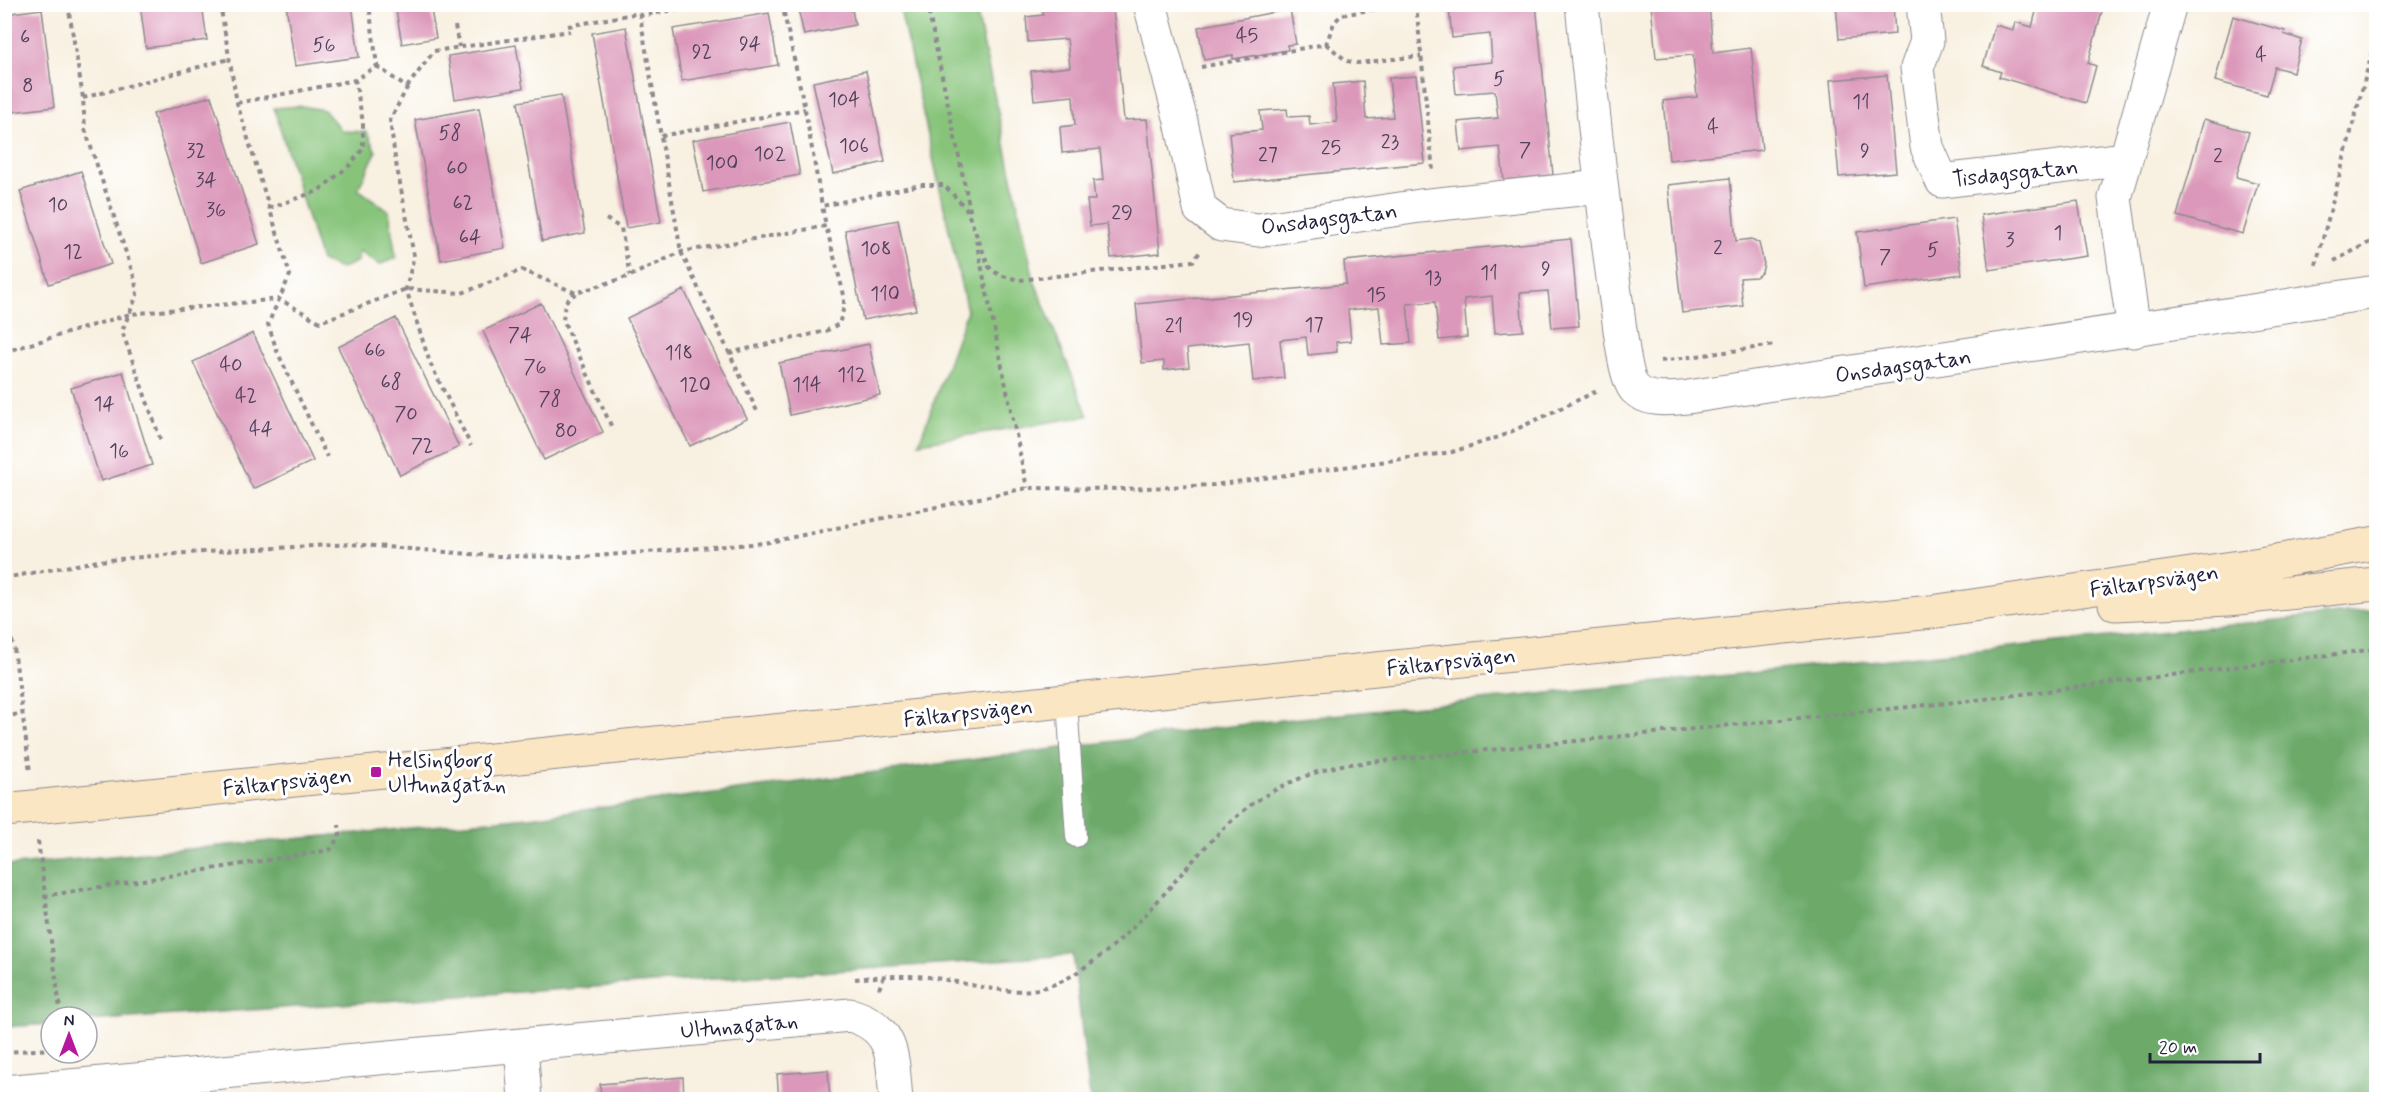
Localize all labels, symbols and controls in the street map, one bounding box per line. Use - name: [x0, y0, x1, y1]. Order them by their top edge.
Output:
- house number: 45: [1236, 23, 1258, 50]
- house number: 6: [20, 24, 30, 51]
- house number: 94: [739, 31, 761, 58]
- house number: 56: [312, 32, 336, 59]
- house number: 92: [692, 39, 712, 66]
- house number: 4: [2255, 42, 2267, 69]
- house number: 5: [1493, 66, 1505, 93]
- house number: 8: [22, 73, 34, 100]
- house number: 104: [828, 87, 860, 114]
- house number: 11: [1852, 89, 1870, 116]
- house number: 4: [1707, 114, 1719, 141]
- house number: 58: [439, 120, 461, 147]
- house number: 23: [1381, 129, 1399, 156]
- house number: 106: [839, 133, 869, 160]
- house number: 25: [1321, 135, 1341, 162]
- house number: 7: [1519, 137, 1531, 164]
- house number: 32: [186, 138, 206, 165]
- house number: 9: [1860, 138, 1870, 165]
- house number: 102: [754, 141, 786, 168]
- house number: 27: [1258, 142, 1278, 169]
- house number: 2: [2213, 143, 2223, 170]
- house number: 100: [706, 150, 738, 177]
- street label: Tisdagsgatan: [1951, 153, 2080, 198]
- house number: 60: [446, 155, 468, 182]
- house number: 34: [195, 167, 217, 194]
- house number: 62: [453, 190, 473, 217]
- house number: 10: [48, 192, 68, 219]
- house number: 36: [206, 197, 226, 224]
- street label: Onsdagsgatan: [1259, 198, 1399, 245]
- house number: 29: [1111, 200, 1133, 227]
- house number: 1: [2054, 220, 2062, 247]
- house number: 64: [459, 224, 481, 251]
- house number: 3: [2005, 227, 2015, 254]
- house number: 2: [1713, 235, 1723, 262]
- house number: 108: [860, 236, 892, 263]
- house number: 5: [1927, 237, 1939, 264]
- house number: 12: [63, 239, 83, 266]
- house number: 7: [1879, 244, 1891, 271]
- house number: 9: [1541, 256, 1551, 283]
- house number: 11: [1480, 260, 1498, 287]
- house number: 13: [1424, 265, 1442, 292]
- house number: 110: [870, 281, 900, 308]
- house number: 15: [1366, 282, 1386, 309]
- house number: 19: [1233, 307, 1253, 334]
- house number: 17: [1305, 312, 1324, 339]
- house number: 21: [1165, 313, 1183, 340]
- house number: 74: [508, 322, 532, 349]
- house number: 66: [364, 337, 386, 364]
- house number: 118: [665, 340, 693, 367]
- street label: Onsdagsgatan: [1833, 344, 1974, 393]
- house number: 40: [219, 352, 243, 379]
- house number: 76: [523, 354, 547, 381]
- house number: 112: [837, 362, 867, 389]
- house number: 68: [380, 369, 402, 396]
- house number: 120: [679, 372, 711, 399]
- house number: 114: [792, 372, 822, 399]
- house number: 42: [235, 383, 257, 410]
- house number: 78: [538, 386, 562, 413]
- house number: 14: [93, 391, 115, 418]
- house number: 70: [394, 401, 418, 428]
- house number: 44: [249, 416, 273, 443]
- house number: 80: [555, 418, 577, 445]
- house number: 72: [411, 433, 433, 460]
- house number: 16: [109, 438, 129, 465]
- street label: Fältarpsvägen: [2088, 559, 2221, 606]
- street label: Fältarpsvägen: [1385, 642, 1517, 685]
- street label: Fältarpsvägen: [902, 693, 1034, 736]
- place label: Helsingborg Ultunagatan: [388, 747, 506, 803]
- street label: Fältarpsvägen: [221, 762, 353, 805]
- marker: Helsingborg Ultunagatan: [369, 765, 383, 779]
- north arrow: [39, 1005, 99, 1065]
- street label: Ultunagatan: [679, 1008, 799, 1049]
- text: N: [64, 1011, 74, 1032]
- scale bar: [2150, 1026, 2260, 1064]
- text: 20 m: [2159, 1036, 2197, 1060]

